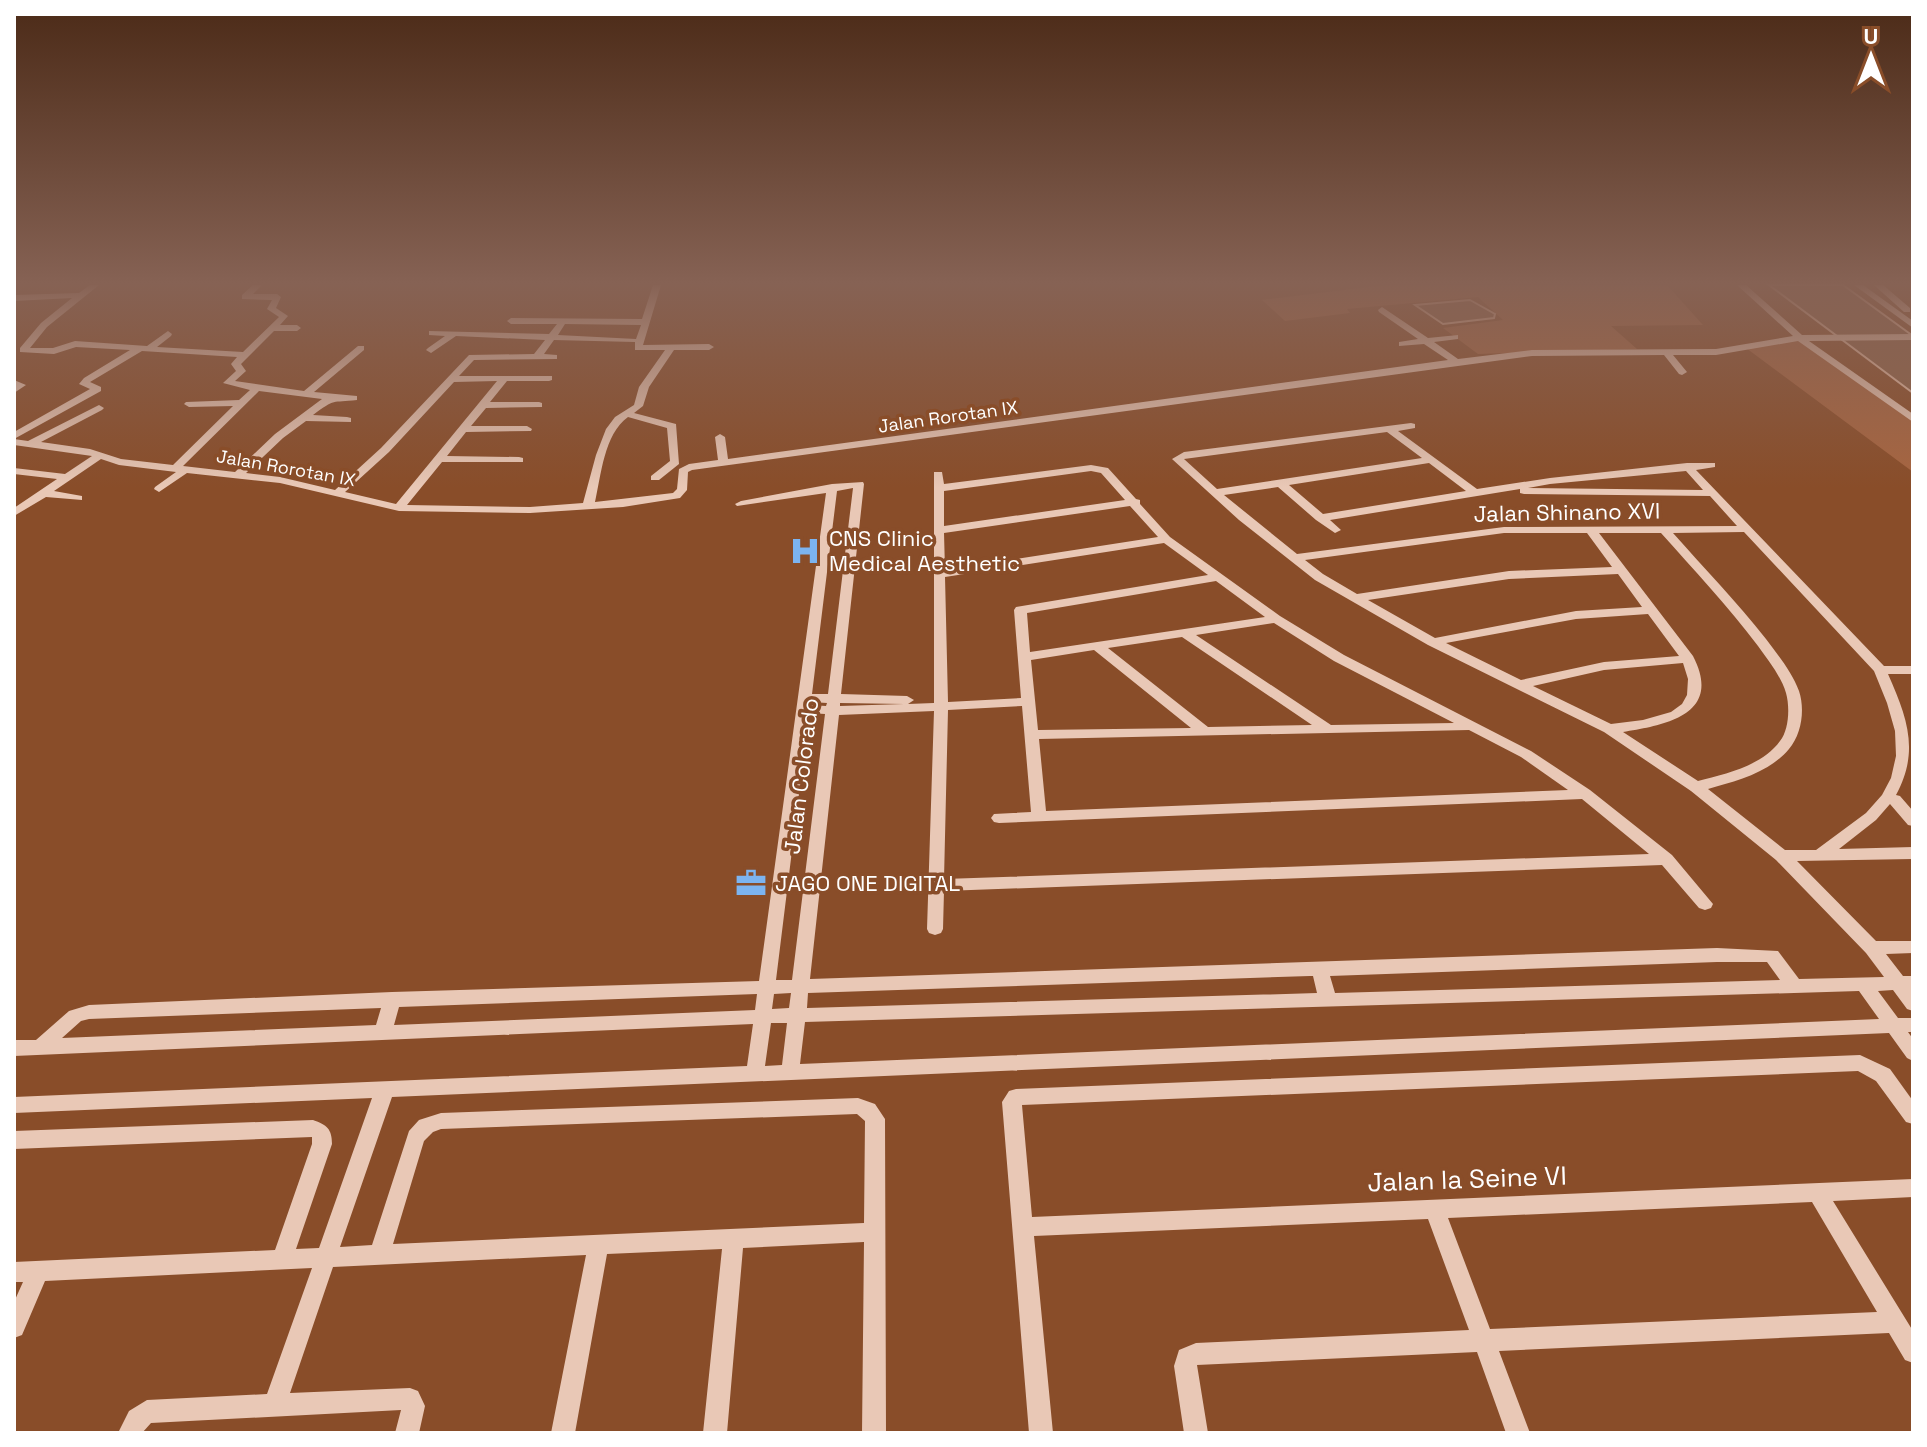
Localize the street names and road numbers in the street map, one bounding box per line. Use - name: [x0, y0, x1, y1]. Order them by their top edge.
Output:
- street label: Jalan Rorotan IX: [877, 395, 1019, 438]
- street label: Jalan Rorotan IX: [215, 444, 357, 491]
- street label: Jalan Shinano XVI: [1473, 496, 1661, 528]
- street label: Jalan Colorado: [778, 696, 824, 856]
- street label: Jalan la Seine VI: [1367, 1159, 1567, 1199]

